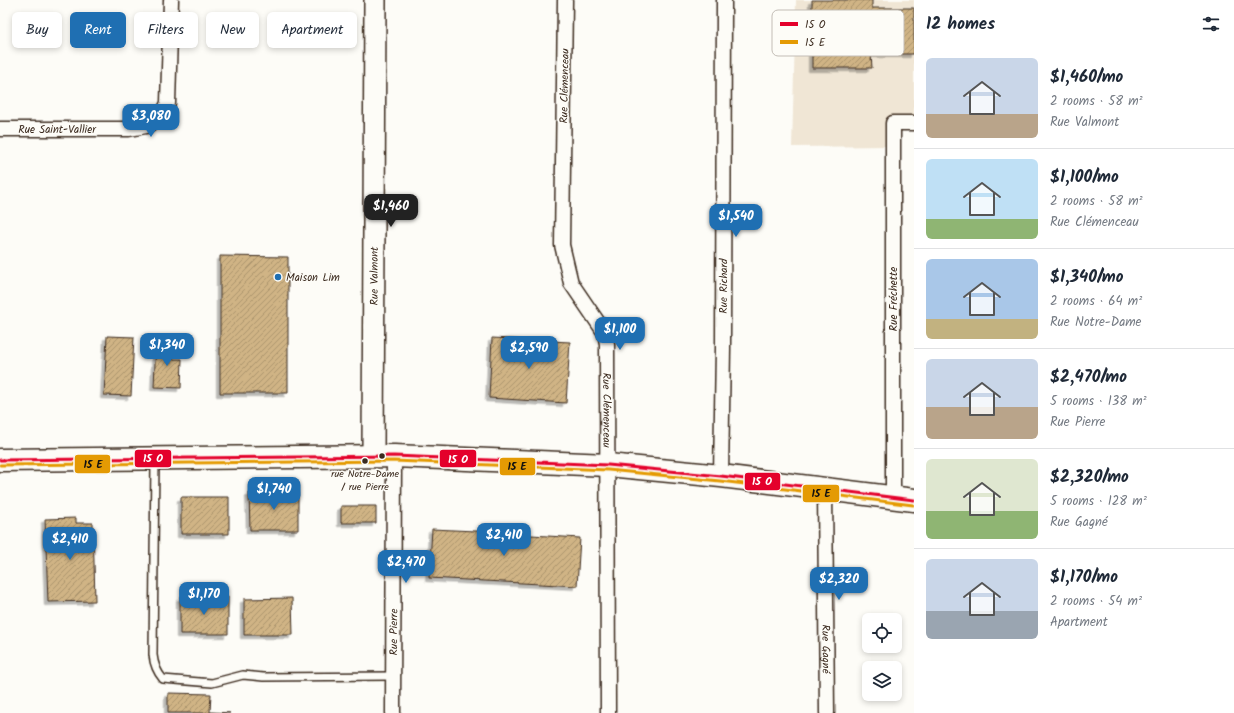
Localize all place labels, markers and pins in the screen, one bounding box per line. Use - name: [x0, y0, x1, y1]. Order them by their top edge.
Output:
- pin: $3,080: [118, 104, 184, 138]
- pin: $1,460: [358, 194, 424, 228]
- pin: $1,540: [703, 204, 769, 238]
- place label: Maison Lim: [286, 269, 340, 287]
- marker: Maison Lim: [273, 272, 283, 282]
- pin: $1,100: [587, 317, 653, 351]
- pin: $1,340: [134, 333, 200, 367]
- pin: $2,590: [496, 336, 562, 370]
- unlabelled marker: [377, 451, 387, 461]
- marker: rue Notre-Dame / rue Pierre: [360, 456, 370, 466]
- place label: rue Notre-Dame / rue Pierre: [331, 466, 399, 495]
- pin: $1,740: [241, 477, 307, 511]
- pin: $2,410: [471, 523, 537, 557]
- pin: $2,410: [37, 527, 103, 561]
- pin: $2,470: [373, 550, 439, 584]
- pin: $2,320: [806, 567, 872, 601]
- pin: $1,170: [171, 582, 237, 616]

